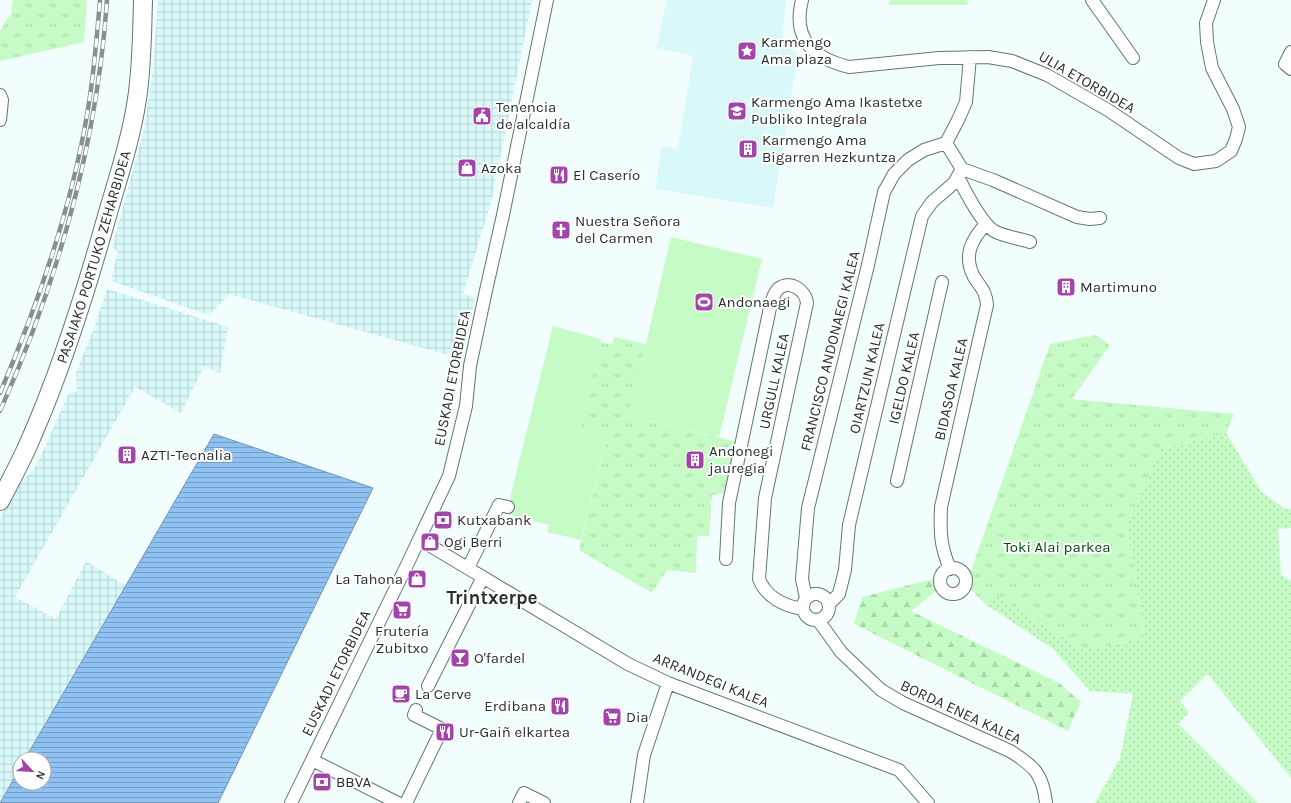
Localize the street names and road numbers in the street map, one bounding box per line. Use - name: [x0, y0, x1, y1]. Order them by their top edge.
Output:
- street label: ULIA ETORBIDEA: [1036, 47, 1139, 117]
- street label: PASAIAKO PORTUKO ZEHARBIDEA: [53, 148, 135, 366]
- street label: FRANCISCO ANDONAEGI KALEA: [796, 249, 864, 453]
- street label: EUSKADI ETORBIDEA: [430, 308, 474, 447]
- street label: OIARTZUN KALEA: [845, 320, 889, 435]
- street label: IGELDO KALEA: [885, 330, 923, 426]
- street label: URGULL KALEA: [755, 331, 793, 431]
- street label: BIDASOA KALEA: [930, 336, 972, 442]
- street label: EUSKADI ETORBIDEA: [298, 607, 374, 739]
- street label: ARRANDEGI KALEA: [650, 649, 772, 712]
- street label: BORDA ENEA KALEA: [898, 676, 1025, 748]

